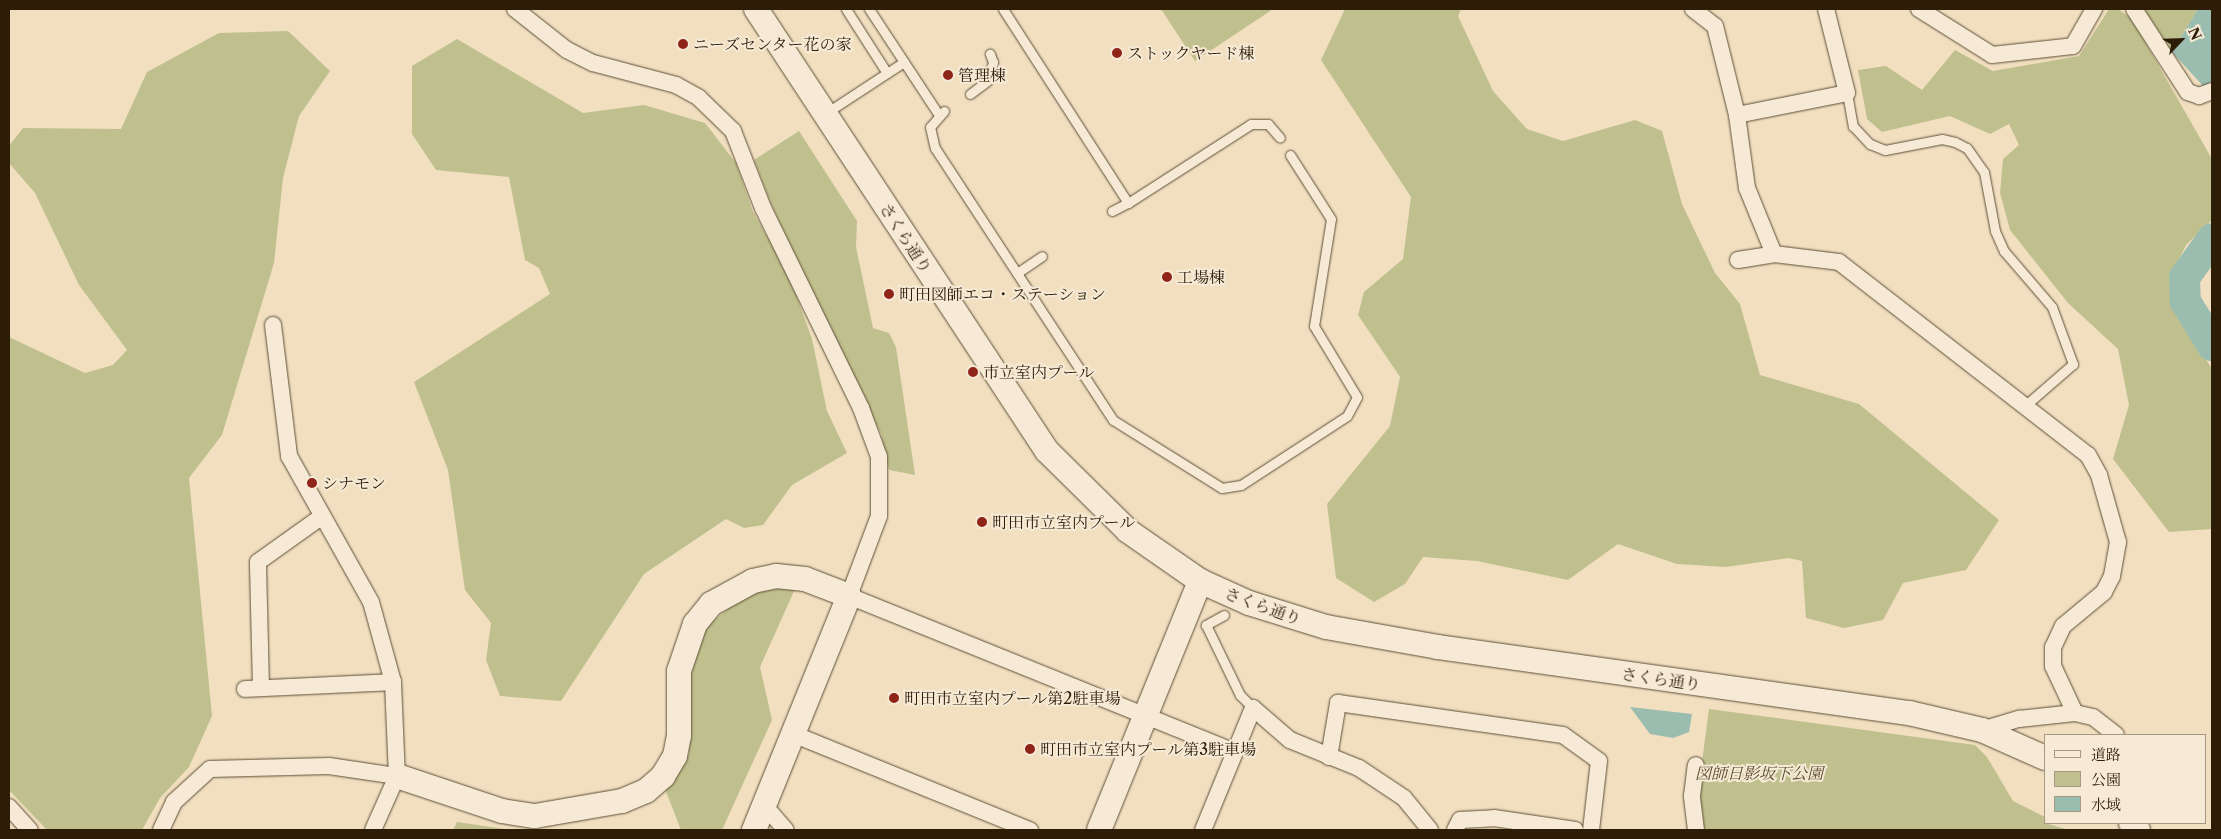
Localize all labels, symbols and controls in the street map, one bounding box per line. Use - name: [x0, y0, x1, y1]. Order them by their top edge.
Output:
- north arrow: [2156, 15, 2206, 65]
- text: N: [2184, 25, 2205, 43]
- place label: ニーズセンター花の家: [693, 34, 853, 54]
- marker: ニーズセンター花の家: [677, 38, 689, 50]
- place label: ストックヤード棟: [1127, 43, 1255, 63]
- marker: ストックヤード棟: [1111, 47, 1123, 59]
- place label: 管理棟: [958, 65, 1006, 85]
- marker: 管理棟: [942, 69, 954, 81]
- street label: さくら通り: [876, 199, 936, 277]
- place label: 工場棟: [1177, 267, 1225, 287]
- marker: 工場棟: [1161, 271, 1173, 283]
- place label: 町田図師エコ・ステーション: [899, 284, 1107, 304]
- marker: 町田図師エコ・ステーション: [883, 288, 895, 300]
- place label: 市立室内プール: [983, 362, 1095, 382]
- marker: 市立室内プール: [967, 366, 979, 378]
- place label: シナモン: [322, 473, 386, 493]
- marker: シナモン: [306, 477, 318, 489]
- place label: 町田市立室内プール: [992, 512, 1136, 532]
- marker: 町田市立室内プール: [976, 516, 988, 528]
- street label: さくら通り: [1222, 583, 1304, 629]
- street label: さくら通り: [1620, 664, 1702, 694]
- place label: 町田市立室内プール第2駐車場: [904, 688, 1121, 708]
- marker: 町田市立室内プール第2駐車場: [888, 692, 900, 704]
- legend: [2044, 734, 2206, 824]
- place label: 町田市立室内プール第3駐車場: [1040, 739, 1256, 759]
- marker: 町田市立室内プール第3駐車場: [1024, 743, 1036, 755]
- text: 道路: [2091, 745, 2121, 764]
- park label: 図師日影坂下公園: [1695, 763, 1823, 783]
- text: 公園: [2091, 770, 2121, 789]
- text: 水域: [2091, 795, 2121, 814]

